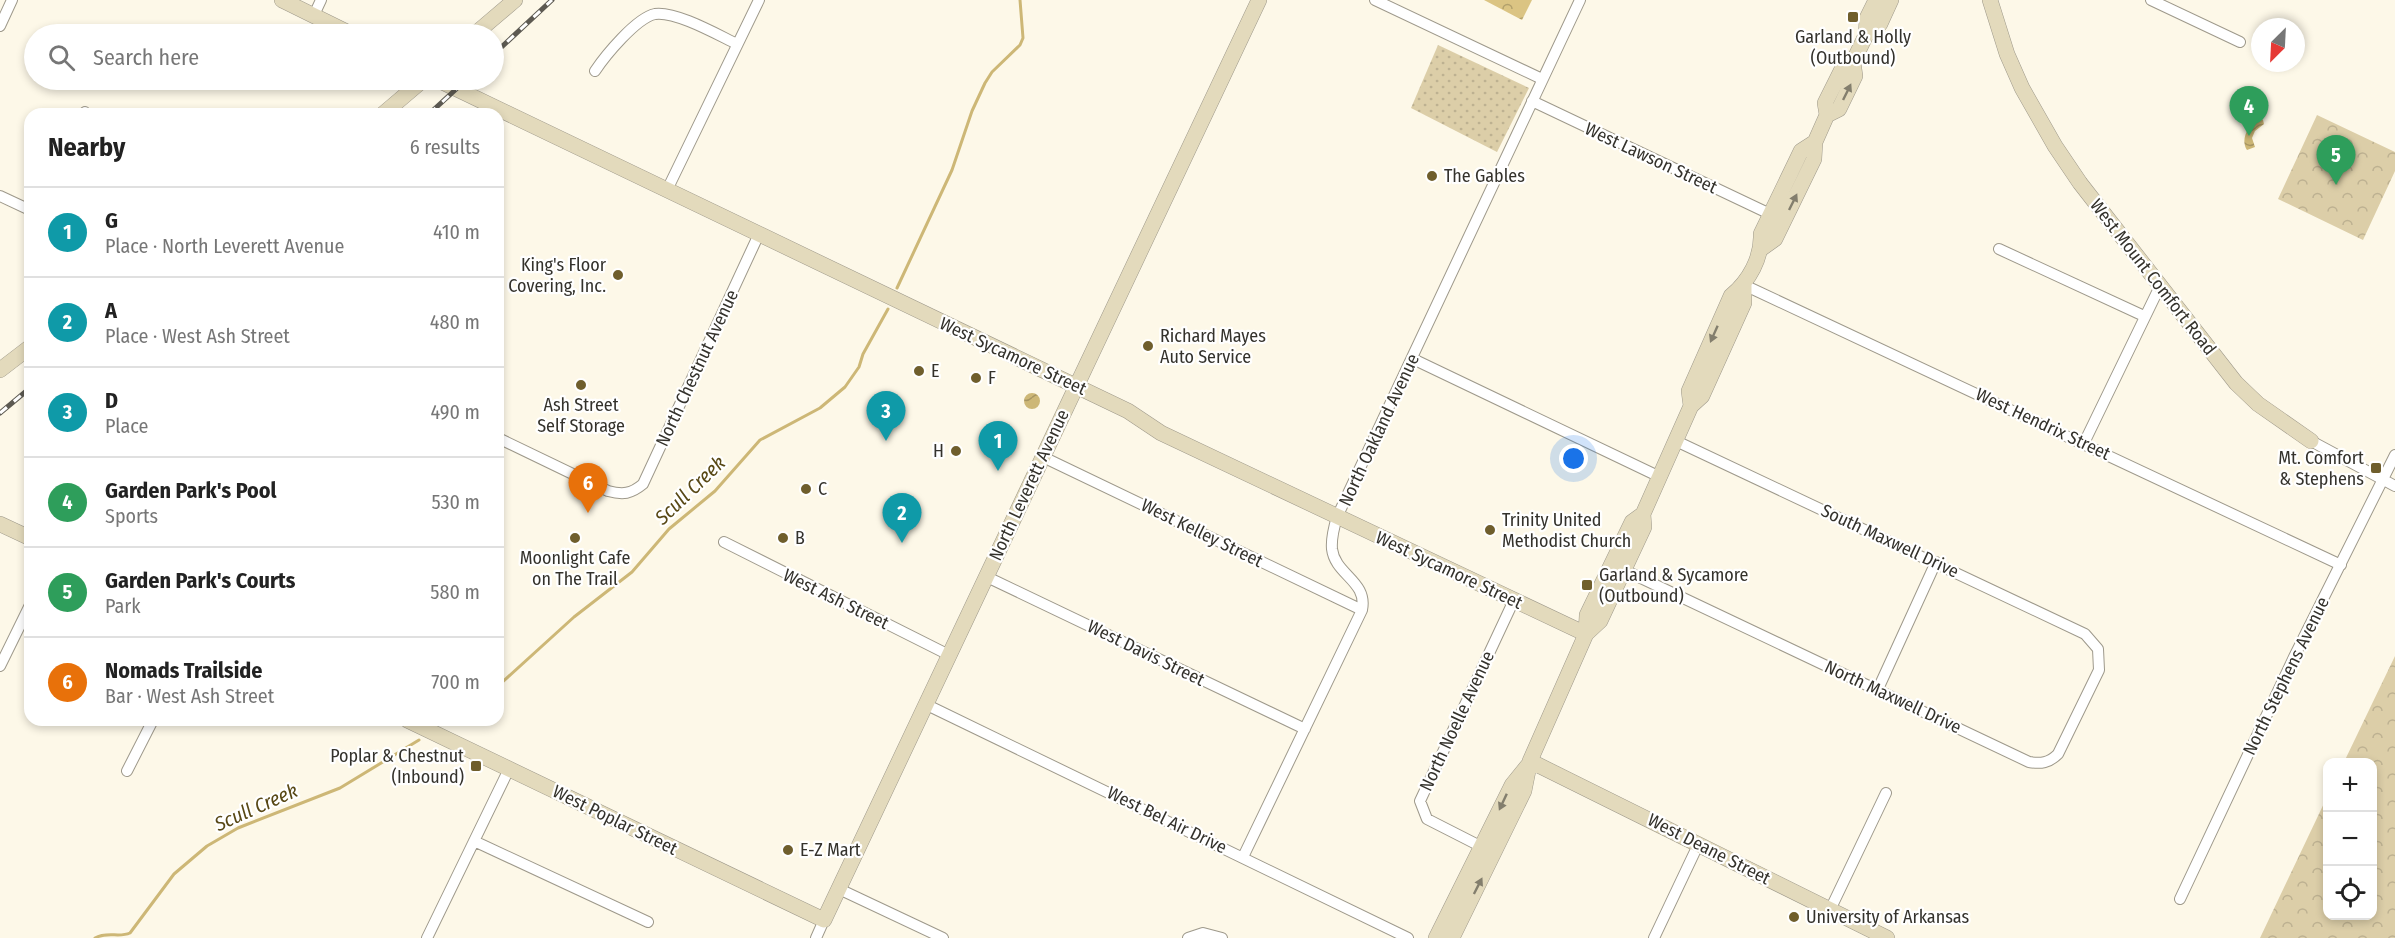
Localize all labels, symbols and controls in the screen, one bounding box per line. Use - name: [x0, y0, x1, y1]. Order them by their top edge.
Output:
- marker: Garland & Holly (Outbound): [1846, 10, 1860, 24]
- north arrow: [2251, 18, 2305, 72]
- search box: [24, 24, 504, 90]
- place label: Garland & Holly (Outbound): [1795, 26, 1911, 69]
- icon: search: [45, 41, 78, 74]
- text: Search here: [93, 44, 199, 71]
- one-way arrow: [1842, 84, 1852, 101]
- pin: 4: [2230, 86, 2268, 136]
- street label: West Lawson Street: [1581, 118, 1721, 198]
- text: Nearby: [48, 132, 125, 163]
- text: 6 results: [410, 135, 480, 159]
- pin: 5: [2316, 136, 2356, 185]
- place label: The Gables: [1444, 165, 1525, 187]
- marker: The Gables: [1425, 169, 1439, 183]
- one-way arrow: [1789, 193, 1798, 210]
- street label: West Mount Comfort Road: [2085, 195, 2221, 359]
- text: G: [105, 207, 118, 234]
- text: 1: [63, 220, 72, 244]
- text: 410 m: [433, 220, 480, 244]
- text: Place · North Leverett Avenue: [105, 234, 344, 258]
- place label: King's Floor Covering, Inc.: [508, 254, 607, 297]
- marker: King's Floor Covering, Inc.: [611, 268, 625, 282]
- street label: North Chestnut Avenue: [651, 286, 743, 450]
- text: A: [105, 297, 117, 324]
- text: 2: [63, 310, 72, 334]
- text: 480 m: [430, 310, 480, 334]
- street label: West Sycamore Street: [936, 312, 1090, 400]
- text: Place · West Ash Street: [105, 324, 290, 348]
- place label: Richard Mayes Auto Service: [1160, 325, 1266, 368]
- one-way arrow: [1709, 325, 1718, 343]
- marker: Richard Mayes Auto Service: [1141, 339, 1155, 353]
- street label: North Oakland Avenue: [1334, 350, 1424, 510]
- place label: E: [931, 360, 939, 382]
- marker: E: [912, 364, 926, 378]
- place label: F: [988, 367, 996, 389]
- marker: F: [969, 371, 983, 385]
- marker: Ash Street Self Storage: [574, 378, 588, 392]
- street label: West Hendrix Street: [1972, 383, 2114, 465]
- text: D: [105, 387, 118, 414]
- pin: 3: [866, 392, 906, 441]
- place label: Ash Street Self Storage: [537, 394, 625, 437]
- text: 3: [63, 400, 72, 424]
- text: 490 m: [430, 400, 480, 424]
- street label: North Leverett Avenue: [984, 406, 1074, 564]
- text: Place: [105, 414, 148, 438]
- pin: 1: [978, 422, 1018, 471]
- place label: H: [933, 440, 944, 462]
- marker: H: [949, 444, 963, 458]
- your location: [1559, 444, 1588, 473]
- place label: Mt. Comfort & Stephens: [2278, 447, 2364, 490]
- water label: Scull Creek: [649, 451, 730, 530]
- marker: Mt. Comfort & Stephens: [2369, 461, 2383, 475]
- pin: 6: [568, 464, 608, 513]
- text: Garden Park's Pool: [105, 477, 276, 504]
- place label: C: [818, 478, 827, 500]
- marker: C: [799, 482, 813, 496]
- text: 4: [62, 490, 73, 514]
- text: 530 m: [431, 490, 480, 514]
- pin: 2: [882, 494, 922, 543]
- street label: West Kelley Street: [1137, 494, 1267, 572]
- street label: South Maxwell Drive: [1818, 499, 1962, 583]
- text: Sports: [105, 504, 158, 528]
- place label: Trinity United Methodist Church: [1502, 509, 1631, 552]
- marker: Trinity United Methodist Church: [1483, 523, 1497, 537]
- street label: West Sycamore Street: [1372, 526, 1526, 614]
- place label: B: [795, 527, 805, 549]
- marker: Moonlight Cafe on The Trail: [568, 531, 582, 545]
- marker: B: [776, 531, 790, 545]
- place label: Moonlight Cafe on The Trail: [520, 547, 630, 590]
- street label: West Ash Street: [779, 564, 893, 634]
- place label: Garland & Sycamore (Outbound): [1599, 564, 1749, 607]
- text: Garden Park's Courts: [105, 567, 295, 594]
- marker: Garland & Sycamore (Outbound): [1580, 578, 1594, 592]
- text: 5: [63, 580, 72, 604]
- text: 580 m: [430, 580, 480, 604]
- street label: North Stephens Avenue: [2238, 593, 2334, 759]
- text: Park: [105, 594, 141, 618]
- street label: West Davis Street: [1084, 615, 1208, 691]
- street label: North Noelle Avenue: [1415, 647, 1499, 795]
- street label: North Maxwell Drive: [1821, 656, 1965, 738]
- text: Nomads Trailside: [105, 657, 263, 684]
- text: 6: [62, 670, 73, 694]
- text: 700 m: [431, 670, 480, 694]
- text: Bar · West Ash Street: [105, 684, 274, 708]
- place label: Poplar & Chestnut (Inbound): [330, 745, 464, 788]
- map controls: [2323, 758, 2377, 920]
- button: +: [2323, 758, 2377, 812]
- marker: Poplar & Chestnut (Inbound): [469, 759, 483, 773]
- water label: Scull Creek: [210, 778, 301, 836]
- street label: West Poplar Street: [549, 780, 681, 860]
- street label: West Bel Air Drive: [1104, 782, 1230, 859]
- one-way arrow: [1499, 794, 1508, 811]
- street label: West Deane Street: [1644, 809, 1774, 889]
- button: −: [2323, 812, 2377, 866]
- place label: E-Z Mart: [800, 839, 861, 861]
- marker: E-Z Mart: [781, 843, 795, 857]
- button: locate: [2323, 866, 2377, 920]
- one-way arrow: [1473, 877, 1483, 895]
- place label: University of Arkansas: [1806, 906, 1969, 928]
- marker: University of Arkansas: [1787, 910, 1801, 924]

